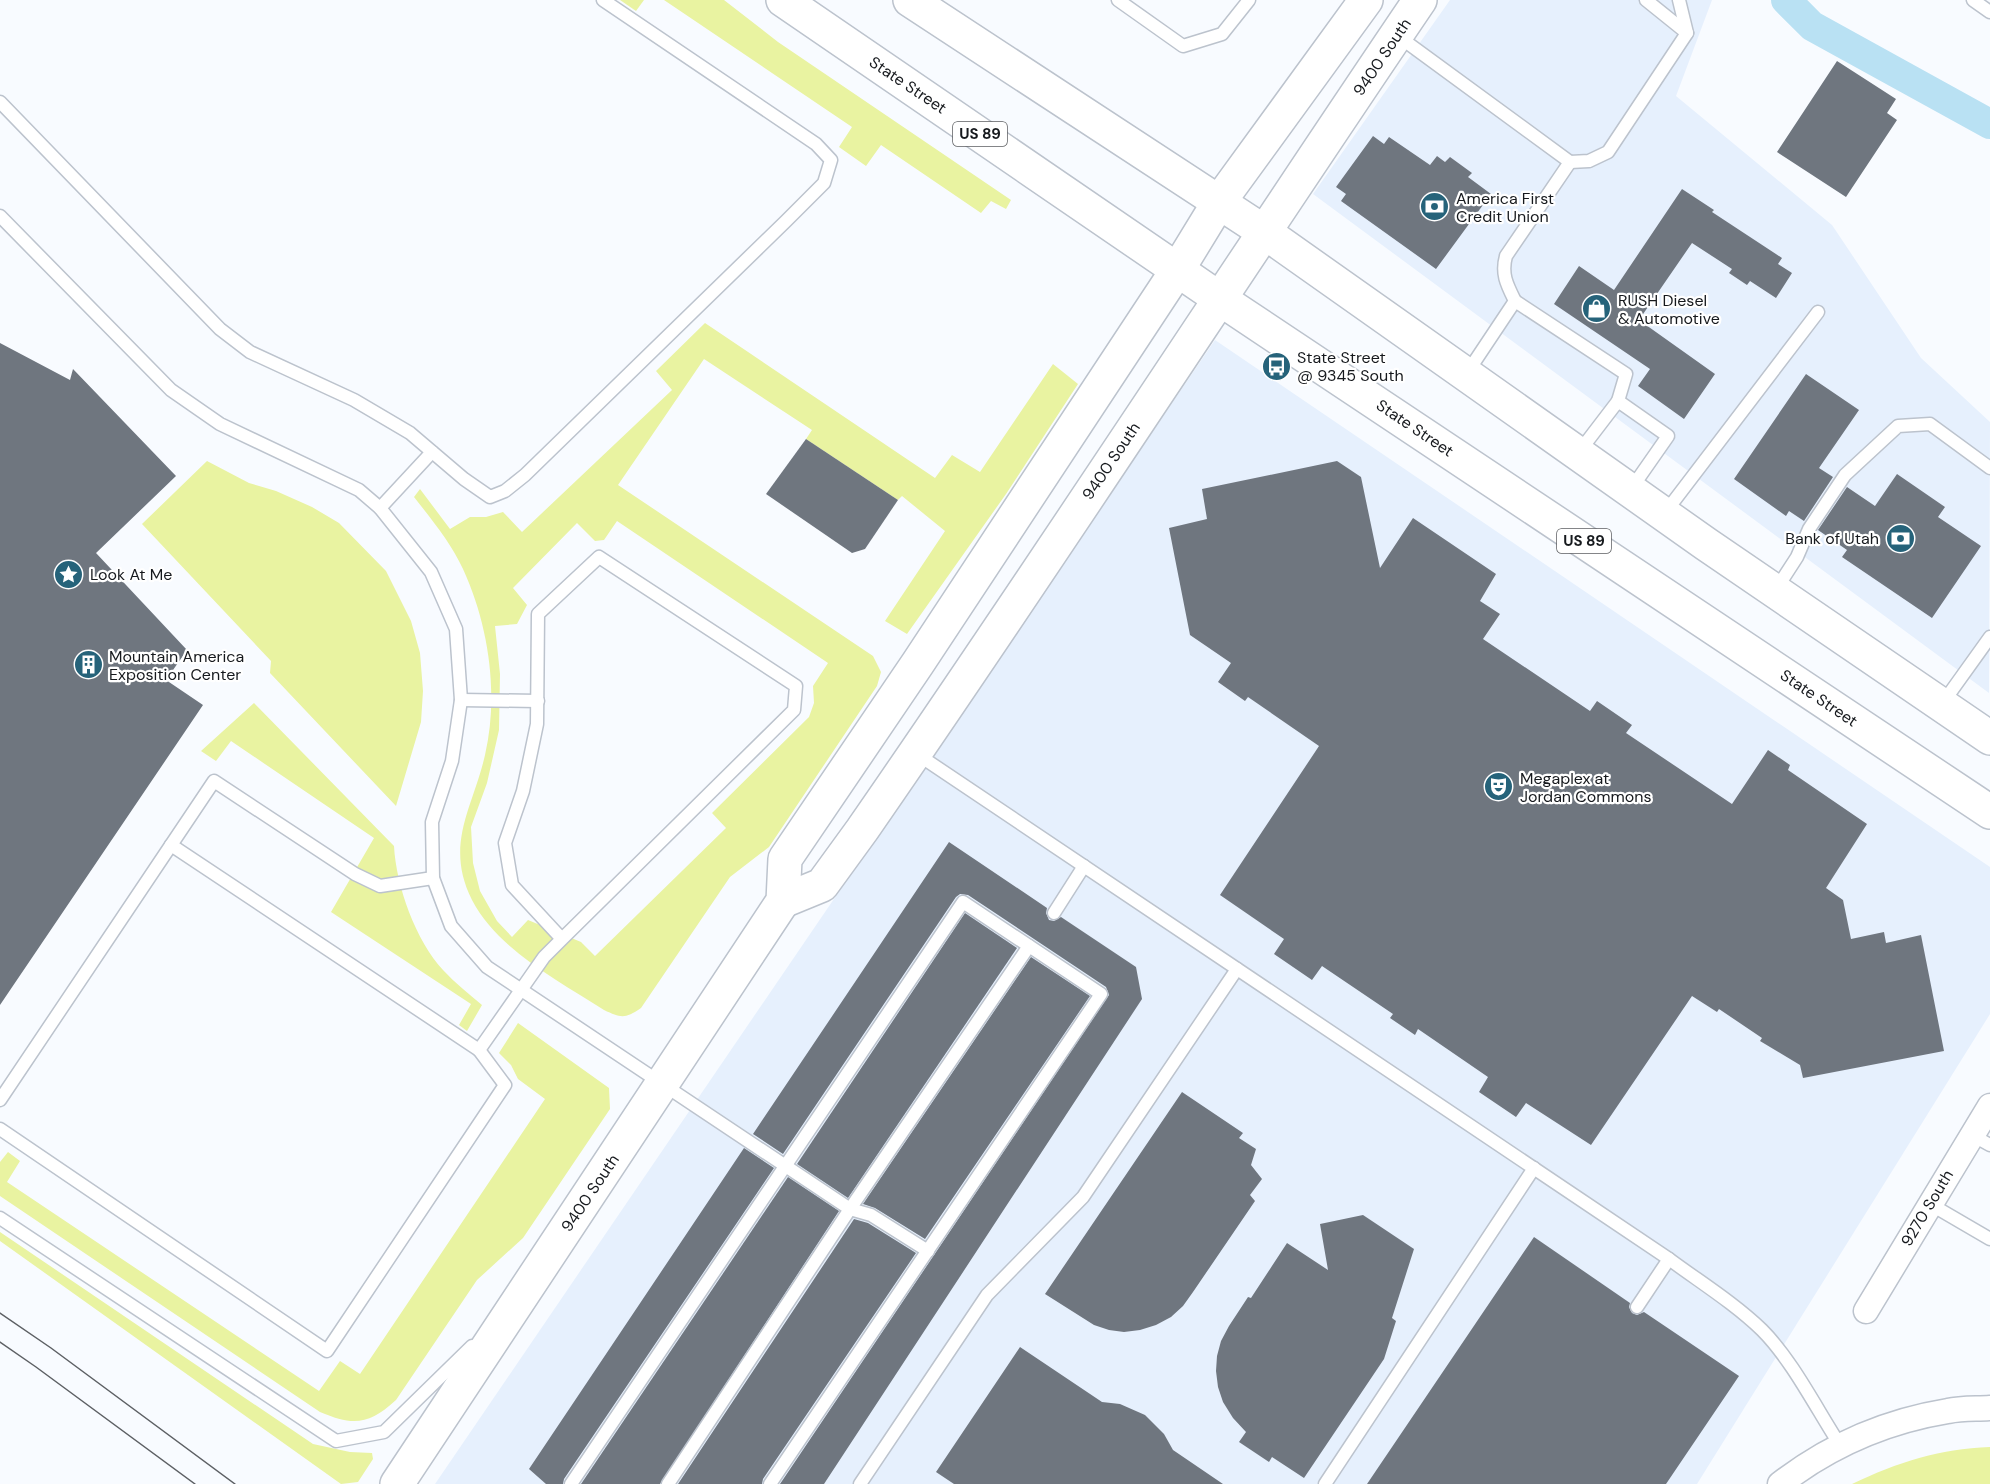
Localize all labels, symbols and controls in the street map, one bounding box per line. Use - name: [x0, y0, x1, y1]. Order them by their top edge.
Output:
- street label: 9400 South: [1348, 14, 1416, 100]
- street label: State Street: [865, 51, 951, 119]
- road number: US 89: [953, 122, 1007, 146]
- place label: America First Credit Union: [1456, 188, 1554, 227]
- bank icon: America First Credit Union: [1419, 191, 1451, 223]
- place label: RUSH Diesel & Automotive: [1618, 290, 1720, 329]
- shop icon: RUSH Diesel & Automotive: [1581, 293, 1613, 325]
- place label: State Street @ 9345 South: [1297, 347, 1404, 386]
- bus stop icon: State Street @ 9345 South: [1260, 350, 1292, 382]
- street label: State Street: [1372, 394, 1458, 462]
- street label: 9400 South: [1077, 418, 1145, 504]
- bank icon: Bank of Utah: [1884, 522, 1916, 554]
- place label: Bank of Utah: [1785, 528, 1879, 549]
- road number: US 89: [1557, 529, 1611, 553]
- place icon: Look At Me: [53, 558, 85, 590]
- place label: Look At Me: [90, 564, 172, 585]
- place label: Mountain America Exposition Center: [109, 646, 244, 685]
- building icon: Mountain America Exposition Center: [72, 649, 104, 681]
- street label: State Street: [1776, 664, 1862, 732]
- place label: Megaplex at Jordan Commons: [1520, 768, 1651, 807]
- theatre icon: Megaplex at Jordan Commons: [1483, 771, 1515, 803]
- street label: 9400 South: [556, 1150, 624, 1236]
- street label: 9270 South: [1896, 1166, 1958, 1250]

